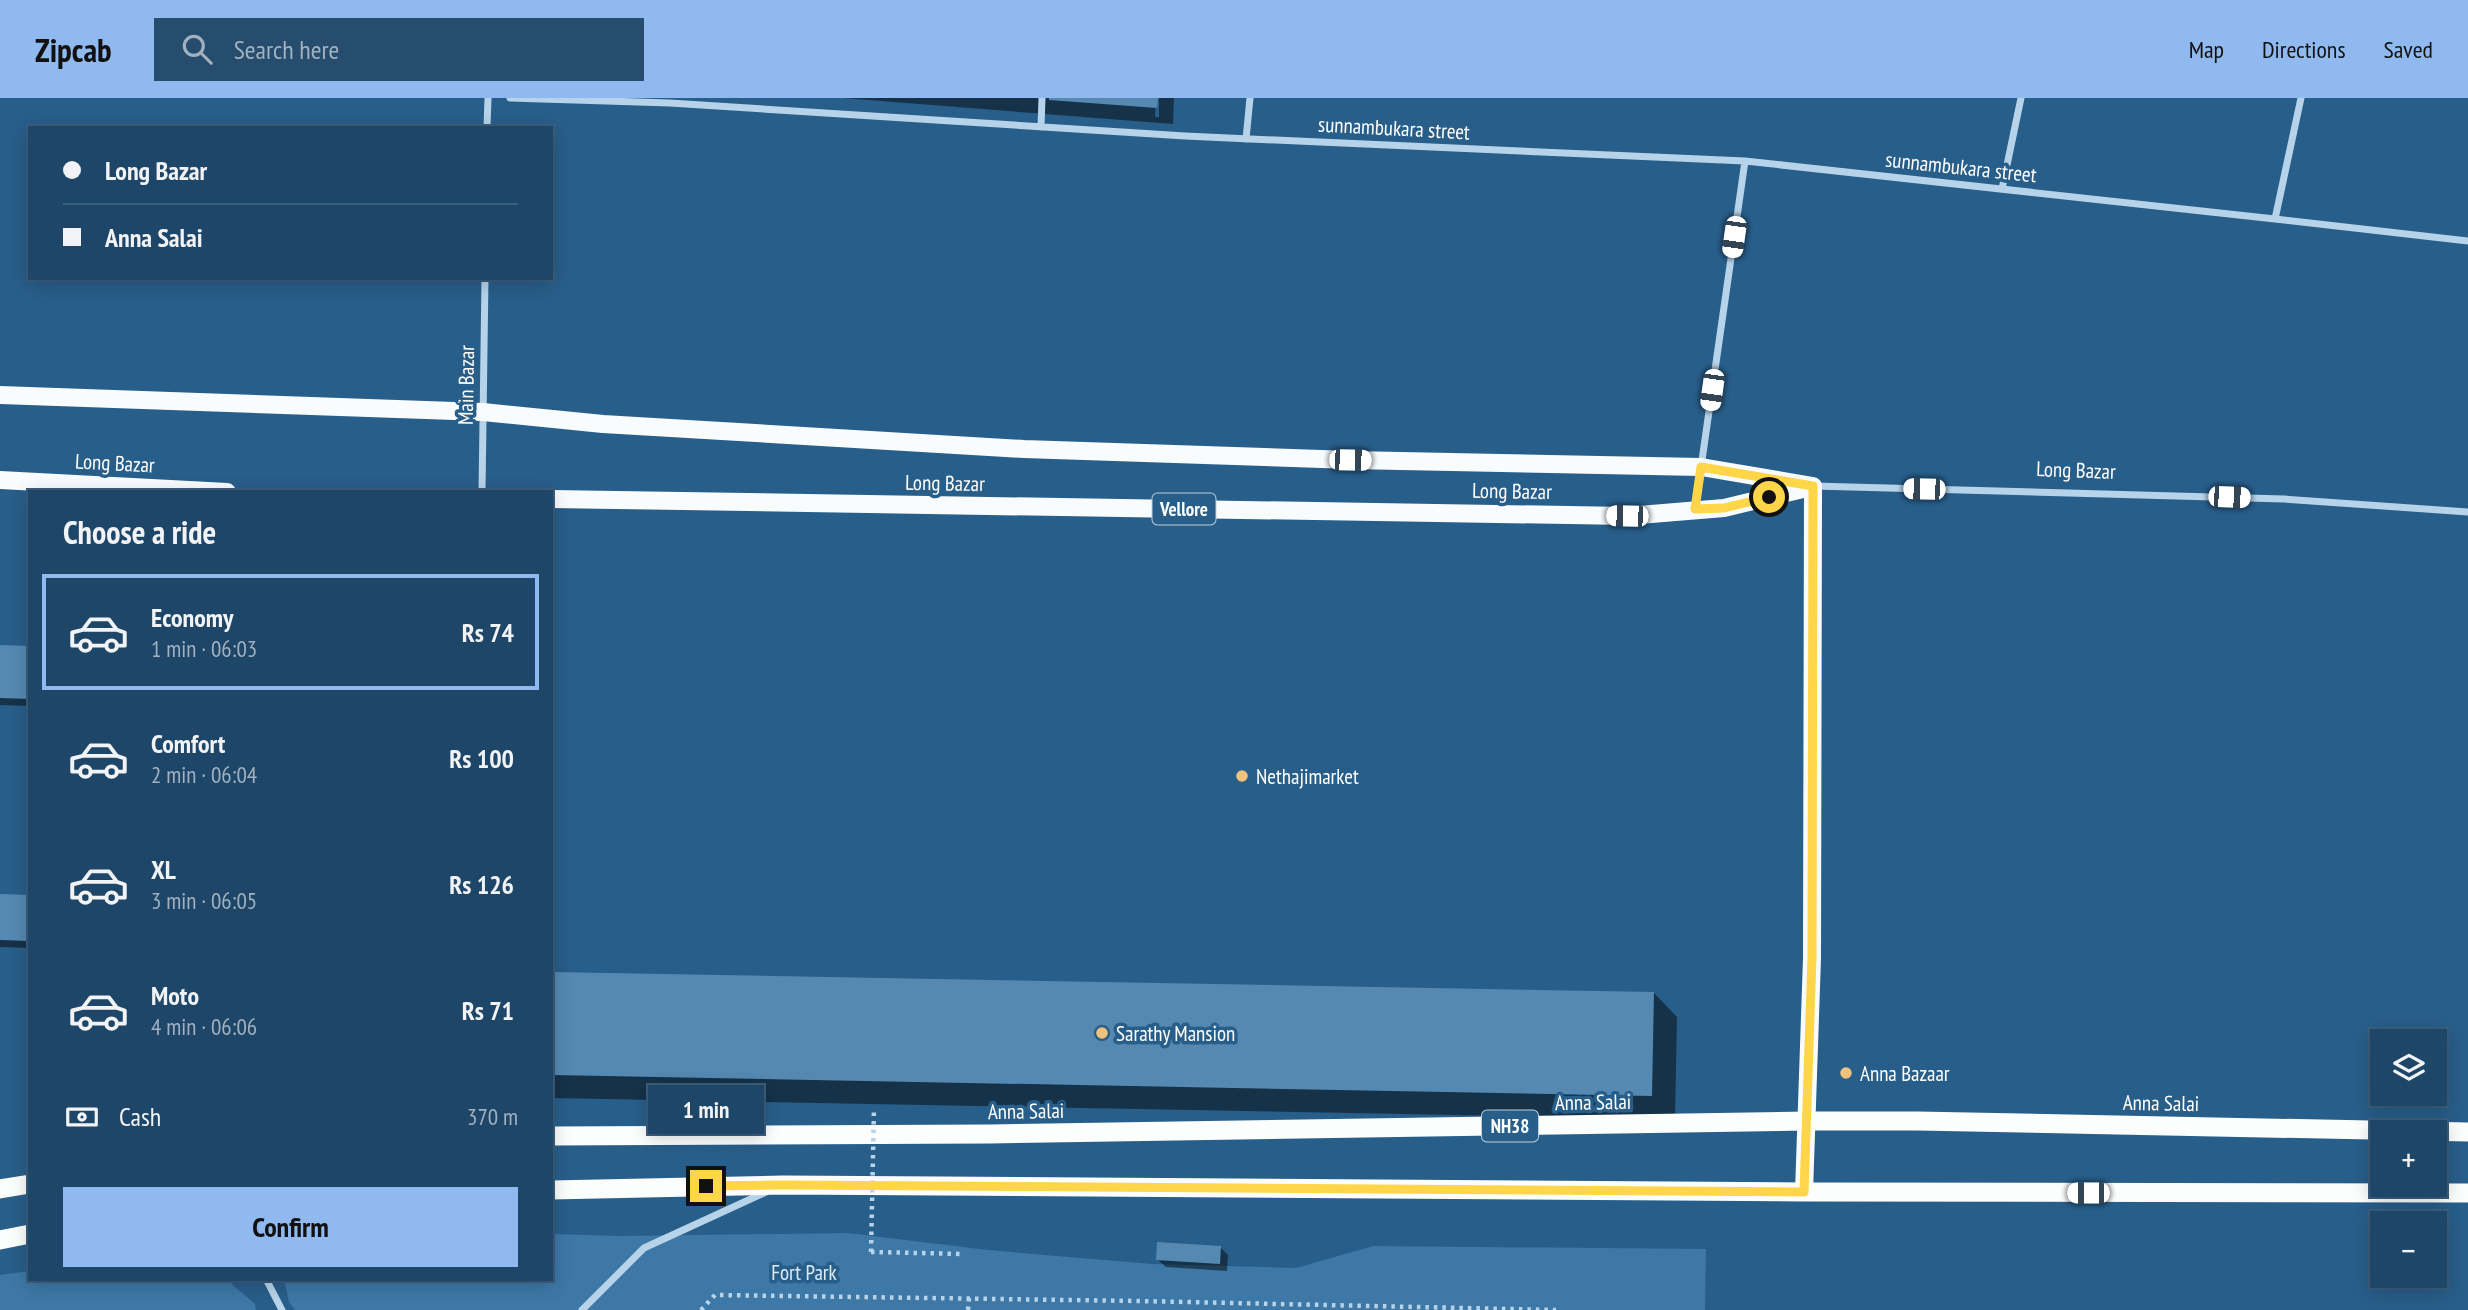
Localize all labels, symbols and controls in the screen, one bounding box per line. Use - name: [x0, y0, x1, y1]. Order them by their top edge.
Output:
- search box: [154, 18, 644, 81]
- text: Zipcab: [35, 28, 112, 71]
- icon: search: [178, 30, 216, 68]
- text: Search here: [234, 33, 339, 66]
- text: Map: [2189, 34, 2224, 65]
- text: Directions: [2262, 34, 2346, 65]
- text: Saved: [2384, 34, 2433, 65]
- street label: sunnambukara street: [1318, 111, 1471, 145]
- street label: sunnambukara street: [1884, 146, 2038, 188]
- text: Long Bazar: [105, 154, 207, 187]
- car: [1721, 215, 1748, 259]
- text: Anna Salai: [105, 221, 203, 254]
- street label: Main Bazar: [452, 345, 480, 425]
- car: [1699, 368, 1726, 412]
- street label: Long Bazar: [75, 447, 156, 479]
- car: [1329, 449, 1372, 471]
- street label: Long Bazar: [2036, 455, 2116, 485]
- street label: Long Bazar: [905, 469, 985, 497]
- street label: Long Bazar: [1472, 477, 1552, 505]
- car: [1903, 478, 1946, 500]
- route start: [1753, 481, 1785, 513]
- car: [2208, 486, 2251, 508]
- road number: Vellore: [1152, 494, 1216, 524]
- car: [1606, 505, 1649, 527]
- text: Choose a ride: [63, 511, 216, 553]
- icon: car: [67, 601, 130, 664]
- text: Economy: [151, 601, 233, 634]
- text: Rs 74: [462, 616, 514, 649]
- text: 1 min · 06:03: [151, 634, 257, 663]
- icon: car: [67, 727, 130, 790]
- text: Comfort: [151, 727, 225, 760]
- text: Rs 100: [449, 742, 514, 775]
- text: 2 min · 06:04: [151, 760, 257, 789]
- place label: Nethajimarket: [1256, 763, 1359, 790]
- marker: Nethajimarket: [1234, 768, 1250, 784]
- icon: car: [67, 853, 130, 916]
- text: XL: [151, 853, 176, 886]
- text: Rs 126: [449, 868, 514, 901]
- text: 3 min · 06:05: [151, 886, 257, 915]
- icon: car: [67, 979, 130, 1042]
- text: Moto: [151, 979, 199, 1012]
- text: Rs 71: [462, 994, 514, 1027]
- text: 4 min · 06:06: [151, 1012, 257, 1041]
- place label: Sarathy Mansion: [1116, 1020, 1235, 1047]
- marker: Sarathy Mansion: [1094, 1025, 1110, 1041]
- map controls: [2370, 1029, 2447, 1288]
- button: layers: [2370, 1029, 2447, 1106]
- place label: Anna Bazaar: [1860, 1060, 1950, 1087]
- marker: Anna Bazaar: [1838, 1065, 1854, 1081]
- callout: 1 min: [648, 1084, 764, 1134]
- street label: Anna Salai: [1555, 1088, 1631, 1116]
- street label: Anna Salai: [2123, 1089, 2199, 1117]
- text: 1 min: [683, 1095, 729, 1124]
- street label: Anna Salai: [988, 1097, 1064, 1125]
- icon: cash: [63, 1098, 101, 1136]
- text: Cash: [119, 1100, 161, 1133]
- text: 370 m: [467, 1102, 518, 1131]
- road number: NH38: [1482, 1110, 1538, 1142]
- button: +: [2370, 1120, 2447, 1197]
- route end: [690, 1170, 722, 1202]
- car: [2068, 1183, 2110, 1204]
- button: Confirm: [63, 1187, 518, 1267]
- button: −: [2370, 1211, 2447, 1288]
- park label: Fort Park: [771, 1259, 837, 1286]

